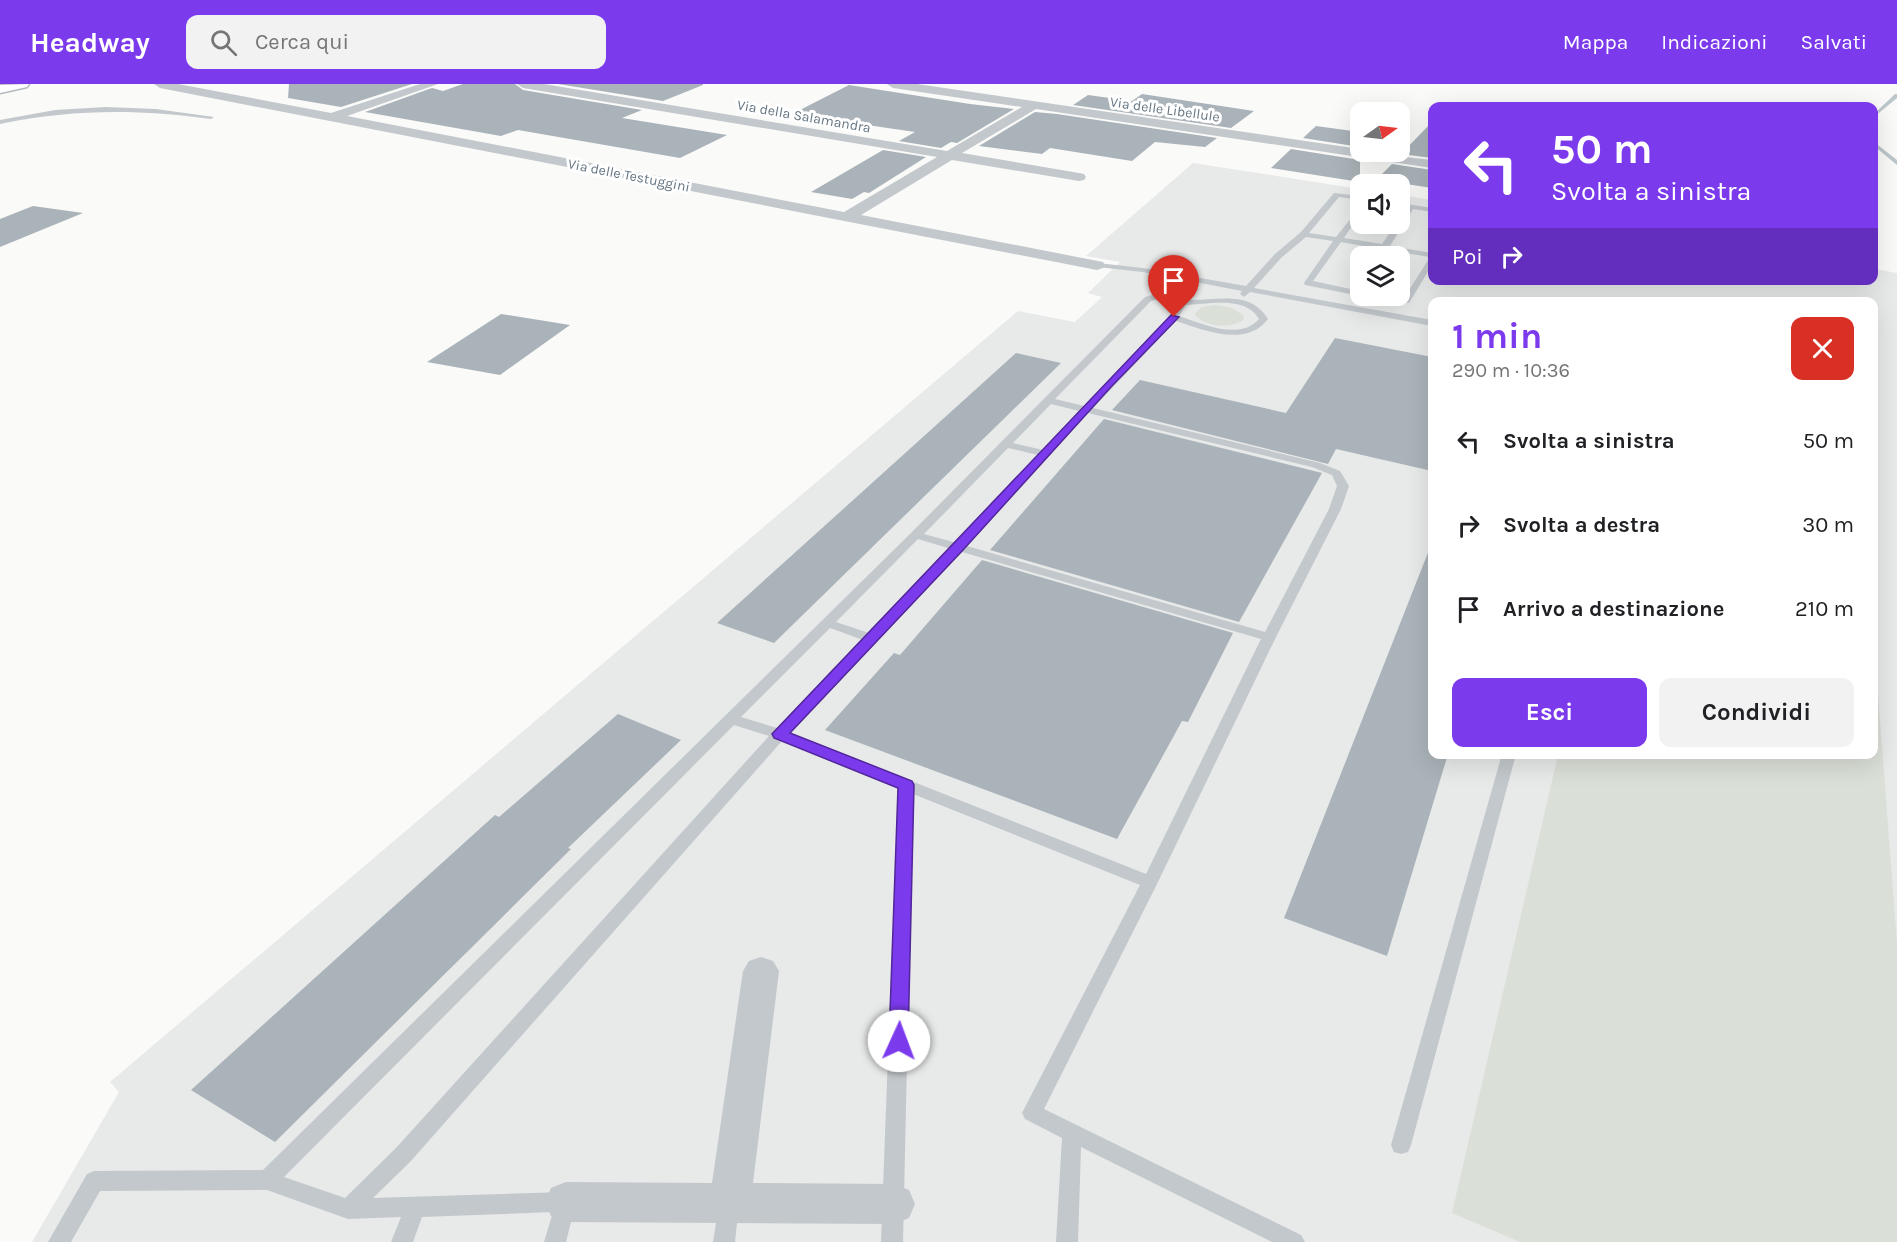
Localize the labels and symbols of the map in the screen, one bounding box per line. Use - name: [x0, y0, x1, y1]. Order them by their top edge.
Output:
- street label: Via delle Libellule: [1109, 93, 1221, 126]
- street label: Via della Salamandra: [736, 96, 872, 137]
- north arrow: [1350, 102, 1410, 162]
- street label: Via delle Testuggini: [567, 155, 691, 196]
- pin: [1148, 255, 1199, 317]
- position arrow: [867, 1009, 931, 1073]

